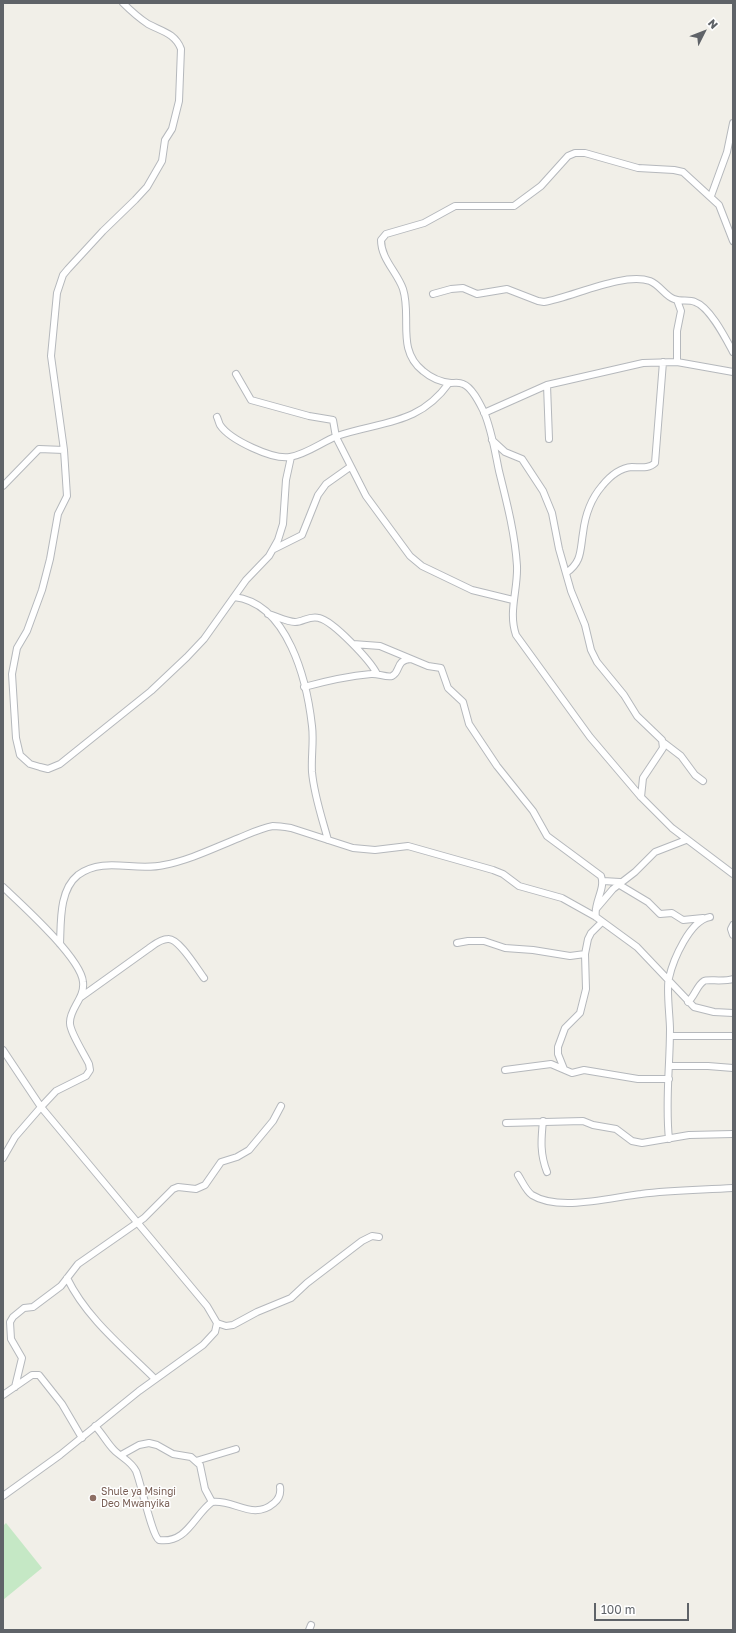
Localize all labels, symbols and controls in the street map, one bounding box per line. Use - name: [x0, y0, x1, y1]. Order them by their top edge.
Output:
- north arrow: [684, 12, 724, 52]
- text: N: [706, 16, 721, 31]
- place label: Shule ya Msingi Deo Mwanyika: [101, 1486, 176, 1510]
- marker: Shule ya Msingi Deo Mwanyika: [88, 1493, 98, 1503]
- scale bar: [596, 1595, 691, 1621]
- text: 100 m: [601, 1602, 635, 1617]

